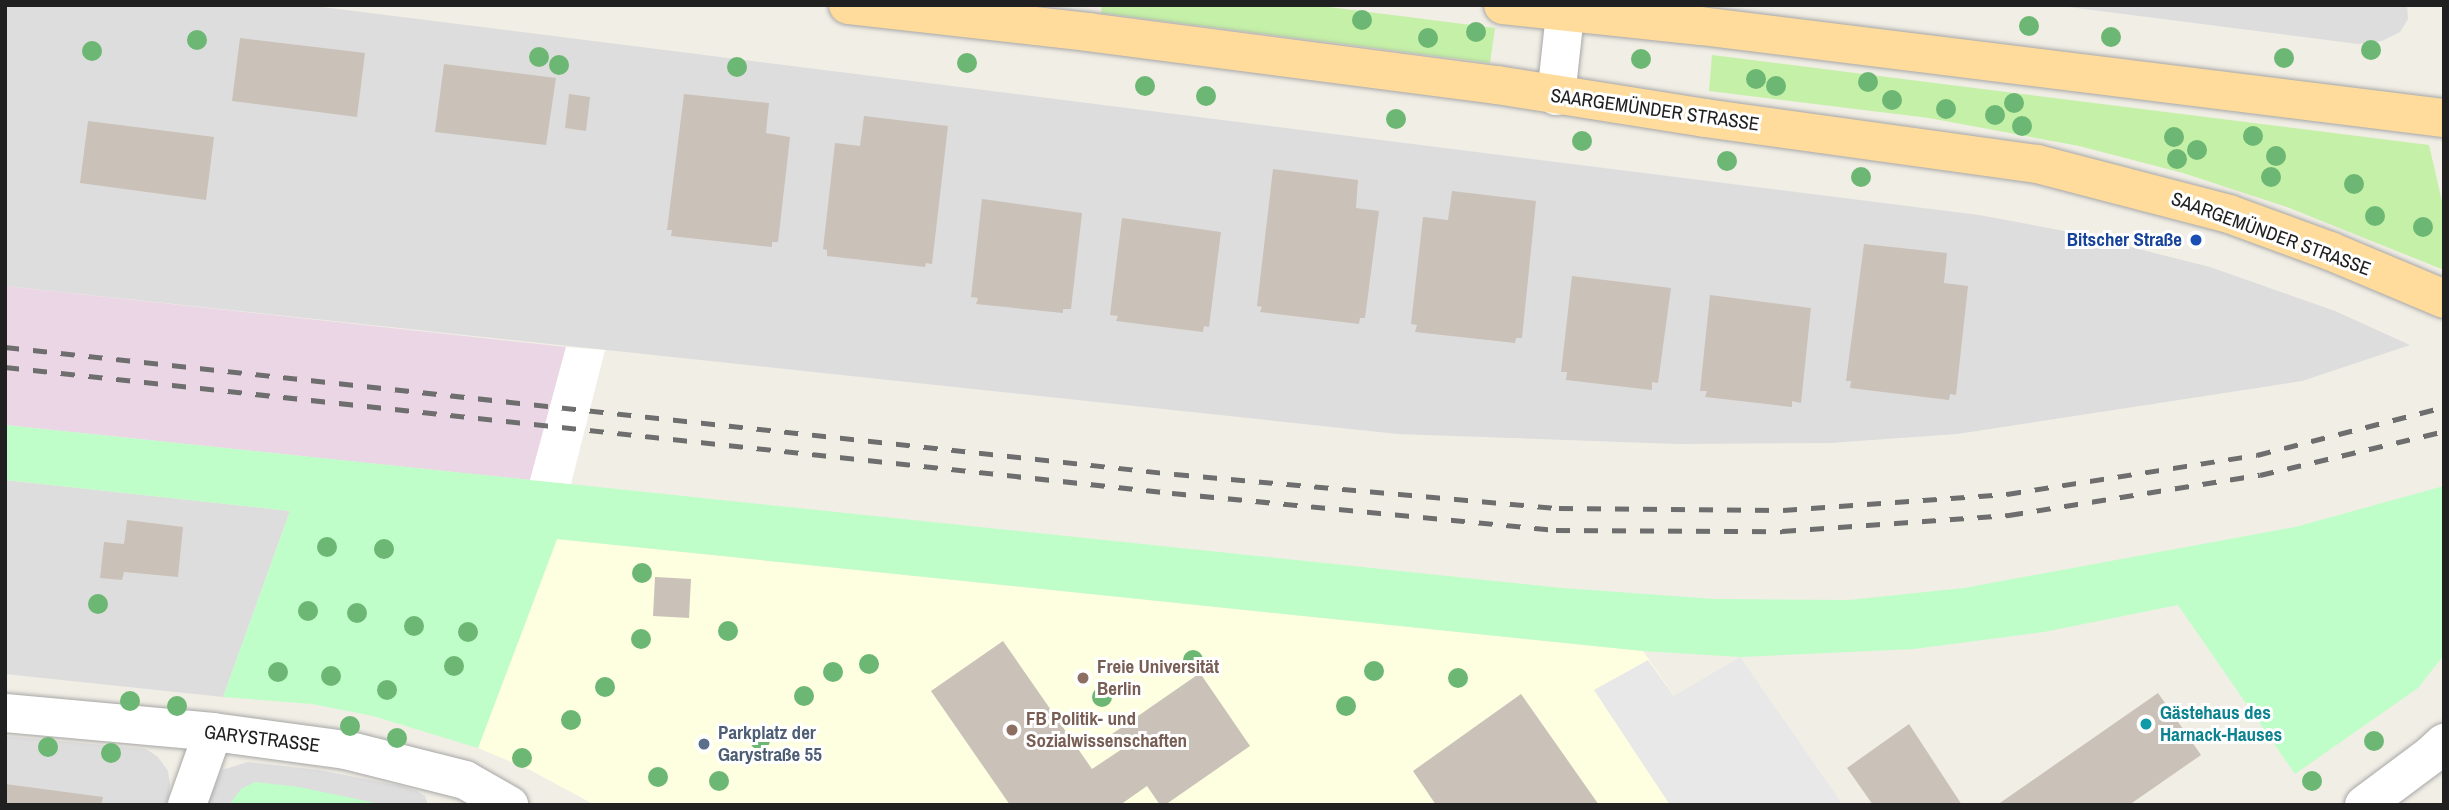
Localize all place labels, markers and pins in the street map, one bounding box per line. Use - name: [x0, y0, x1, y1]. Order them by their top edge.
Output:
- place label: Bitscher Straße: [2067, 229, 2182, 251]
- marker: Bitscher Straße: [2188, 232, 2204, 248]
- place label: Freie Universität Berlin: [1097, 656, 1219, 700]
- marker: Freie Universität Berlin: [1075, 670, 1091, 686]
- place label: Gästehaus des Harnack-Hauses: [2160, 702, 2282, 746]
- place label: FB Politik- und Sozialwissenschaften: [1026, 708, 1187, 752]
- marker: Gästehaus des Harnack-Hauses: [2138, 716, 2154, 732]
- place label: Parkplatz der Garystraße 55: [718, 722, 822, 766]
- marker: FB Politik- und Sozialwissenschaften: [1004, 722, 1020, 738]
- marker: Parkplatz der Garystraße 55: [696, 736, 712, 752]

